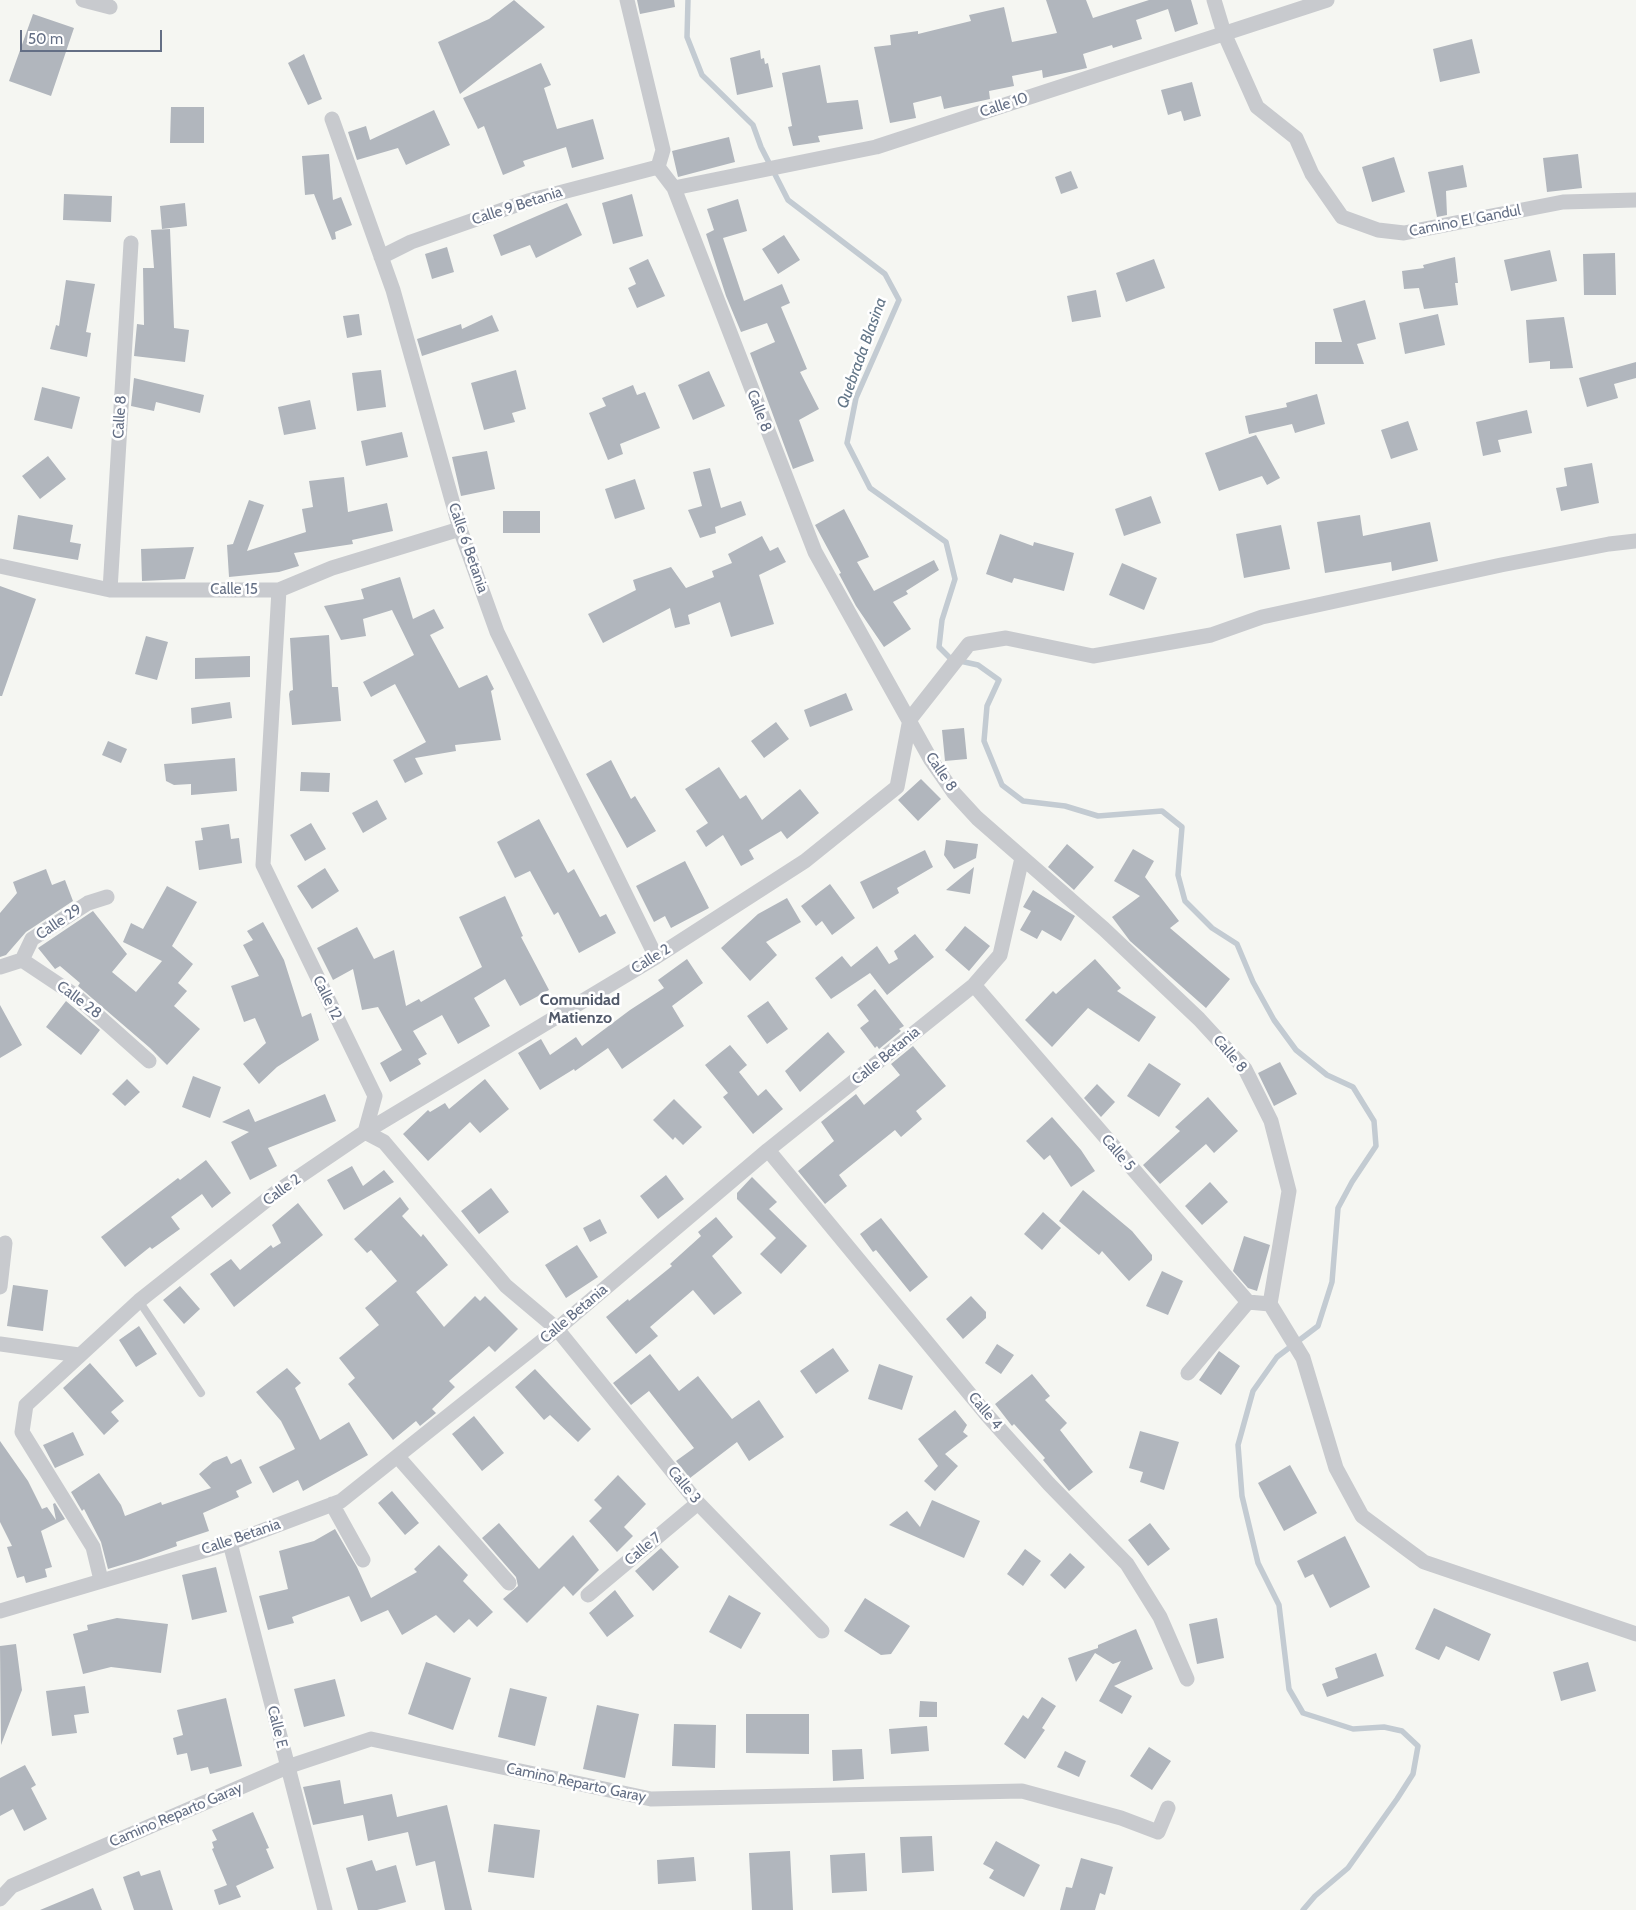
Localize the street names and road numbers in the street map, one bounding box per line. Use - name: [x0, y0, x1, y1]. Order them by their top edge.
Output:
- street label: Calle 10: [978, 89, 1030, 121]
- street label: Calle 9 Betania: [469, 183, 565, 229]
- street label: Camino El Gandul: [1408, 201, 1522, 241]
- street label: Calle 8: [743, 387, 775, 435]
- street label: Calle 8: [110, 395, 130, 439]
- street label: Calle 6 Betania: [444, 501, 492, 595]
- street label: Calle 15: [210, 581, 258, 599]
- street label: Calle 8: [921, 749, 961, 795]
- street label: Calle 29: [33, 900, 85, 944]
- street label: Calle 2: [628, 940, 674, 978]
- street label: Calle 12: [309, 973, 345, 1023]
- street label: Calle 28: [53, 977, 105, 1023]
- street label: Calle Betania: [848, 1023, 924, 1089]
- street label: Calle 8: [1209, 1032, 1251, 1076]
- street label: Calle 5: [1097, 1131, 1139, 1175]
- street label: Calle 2: [260, 1170, 304, 1210]
- street label: Calle Betania: [537, 1281, 611, 1347]
- street label: Calle 4: [964, 1389, 1006, 1433]
- street label: Calle 3: [664, 1463, 704, 1507]
- street label: Calle Betania: [199, 1515, 283, 1559]
- street label: Calle 7: [621, 1529, 665, 1569]
- street label: Calle E: [263, 1704, 291, 1750]
- street label: Camino Reparto Garay: [504, 1759, 648, 1807]
- street label: Camino Reparto Garay: [107, 1779, 245, 1851]

